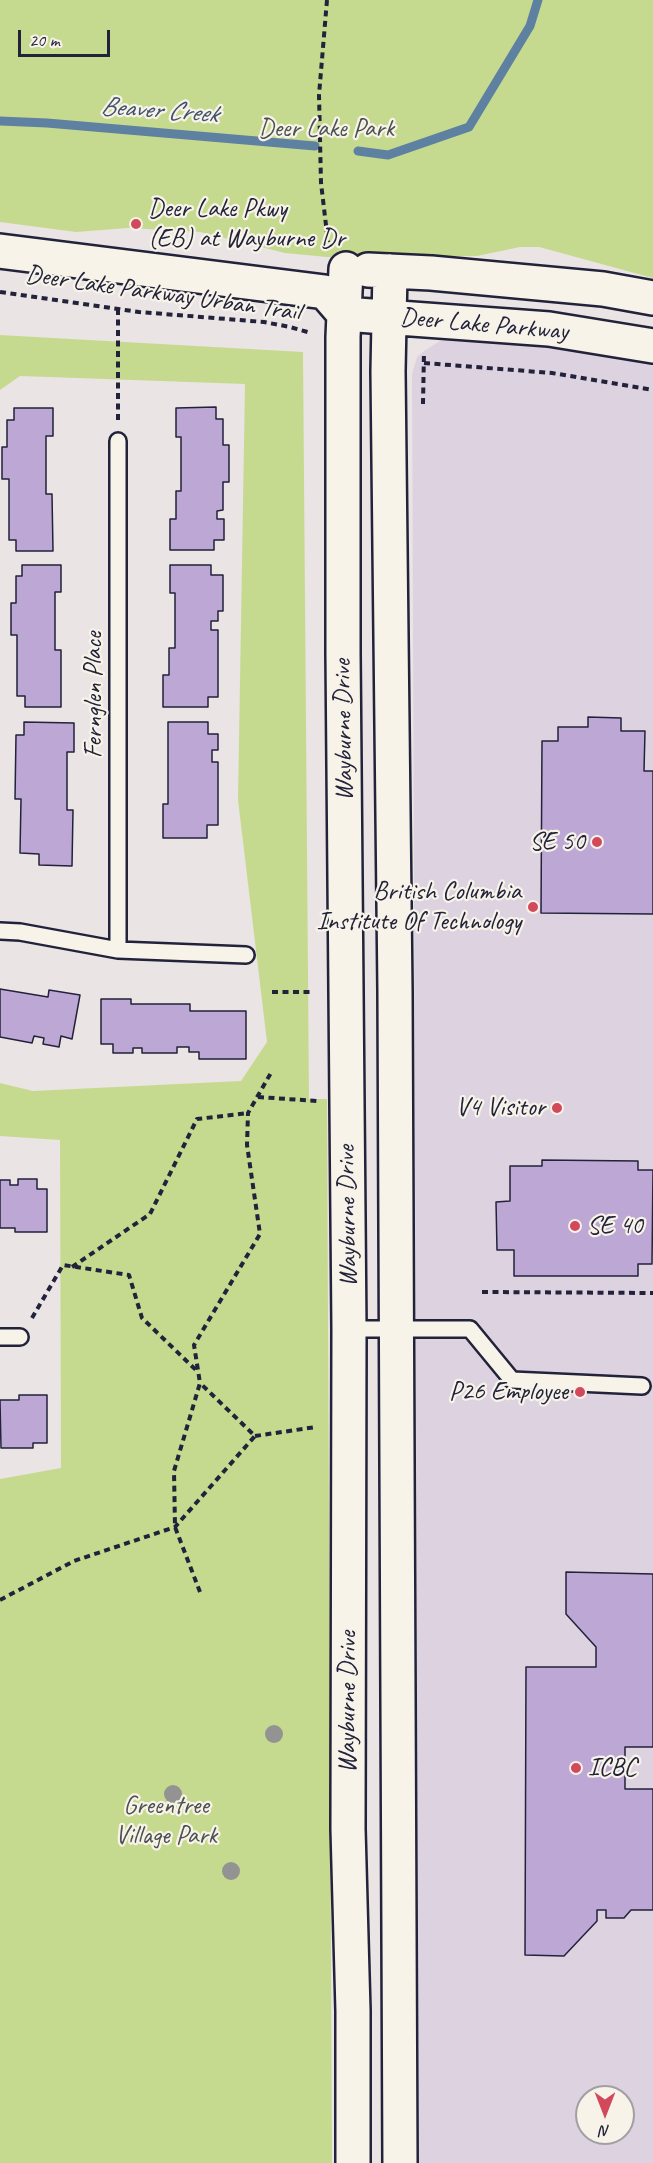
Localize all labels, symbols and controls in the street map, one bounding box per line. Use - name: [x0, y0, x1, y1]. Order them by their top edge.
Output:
- scale bar: [21, 18, 112, 56]
- text: 20 m: [29, 29, 60, 51]
- water label: Beaver Creek: [99, 91, 219, 131]
- park label: Deer Lake Park: [258, 113, 394, 145]
- place label: Deer Lake Pkwy (EB) at Wayburne Dr: [148, 193, 345, 255]
- marker: Deer Lake Pkwy (EB) at Wayburne Dr: [129, 217, 143, 231]
- street label: Deer Lake Parkway Urban Trail: [24, 259, 302, 329]
- street label: Deer Lake Parkway: [399, 302, 569, 348]
- street label: Fernglen Place: [78, 632, 110, 758]
- street label: Wayburne Drive: [327, 659, 361, 801]
- place label: SE 50: [529, 826, 585, 858]
- marker: SE 50: [590, 835, 604, 849]
- place label: British Columbia Institute Of Technology: [316, 876, 521, 938]
- marker: British Columbia Institute Of Technology: [526, 900, 540, 914]
- place label: V4 Visitor: [456, 1092, 545, 1124]
- marker: V4 Visitor: [550, 1101, 564, 1115]
- street label: Wayburne Drive: [331, 1145, 365, 1287]
- place label: SE 40: [587, 1210, 643, 1242]
- marker: SE 40: [568, 1219, 582, 1233]
- place label: P26 Employee: [449, 1376, 568, 1408]
- marker: P26 Employee: [573, 1385, 587, 1399]
- street label: Wayburne Drive: [332, 1631, 364, 1773]
- place label: ICBC: [588, 1752, 637, 1784]
- marker: ICBC: [569, 1761, 583, 1775]
- park label: Greentree Village Park: [115, 1790, 217, 1852]
- north arrow: [575, 2085, 635, 2145]
- text: N: [600, 2121, 610, 2141]

